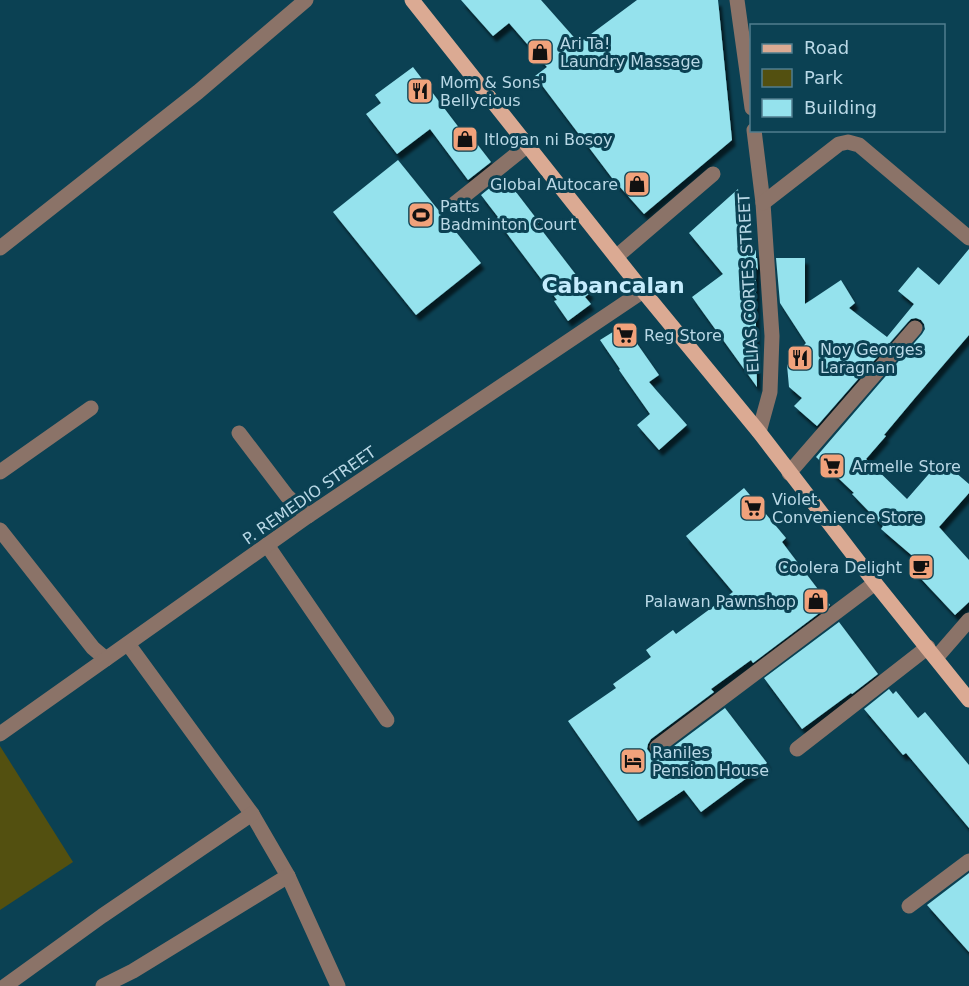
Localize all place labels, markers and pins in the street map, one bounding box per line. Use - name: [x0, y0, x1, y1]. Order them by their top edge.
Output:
- place label: Ari Ta! Laundry Massage: [560, 34, 700, 71]
- shop icon: Ari Ta! Laundry Massage: [525, 37, 555, 67]
- place label: Mom & Sons' Bellycious: [440, 73, 545, 110]
- restaurant icon: Mom & Sons' Bellycious: [405, 76, 435, 106]
- shop icon: Itlogan ni Bosoy: [450, 124, 480, 154]
- place label: Itlogan ni Bosoy: [484, 130, 612, 149]
- shop icon: Global Autocare: [622, 169, 652, 199]
- place label: Global Autocare: [490, 175, 618, 194]
- place label: Patts Badminton Court: [440, 197, 576, 234]
- sports icon: Patts Badminton Court: [406, 200, 436, 230]
- supermarket icon: Reg Store: [610, 320, 640, 350]
- place label: Reg Store: [644, 326, 722, 345]
- place label: Noy Georges Laragnan: [820, 340, 923, 377]
- restaurant icon: Noy Georges Laragnan: [785, 343, 815, 373]
- supermarket icon: Armelle Store: [817, 451, 847, 481]
- place label: Armelle Store: [852, 457, 961, 476]
- place label: Violet Convenience Store: [772, 490, 923, 527]
- supermarket icon: Violet Convenience Store: [738, 493, 768, 523]
- cafe icon: Coolera Delight: [906, 552, 936, 582]
- place label: Coolera Delight: [778, 558, 902, 577]
- shop icon: Palawan Pawnshop: [801, 586, 831, 616]
- place label: Palawan Pawnshop: [645, 592, 796, 611]
- place label: Raniles Pension House: [652, 743, 769, 780]
- hotel icon: Raniles Pension House: [618, 746, 648, 776]

